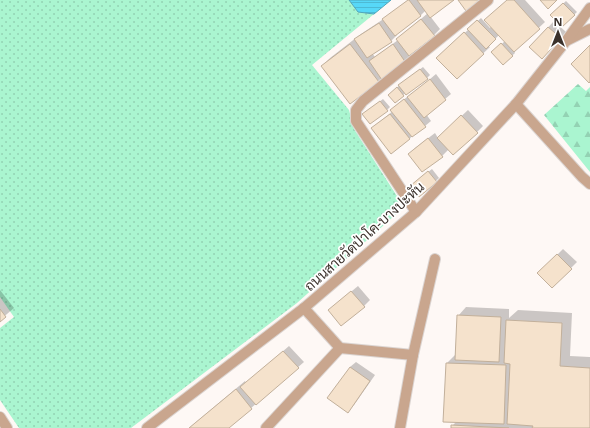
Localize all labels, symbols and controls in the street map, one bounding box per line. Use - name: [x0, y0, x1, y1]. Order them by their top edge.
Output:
- north arrow: [538, 12, 578, 52]
- text: N: [554, 14, 562, 29]
- street label: ถนนสายวัดป่าโค-บางปะหัน: [300, 177, 428, 295]

